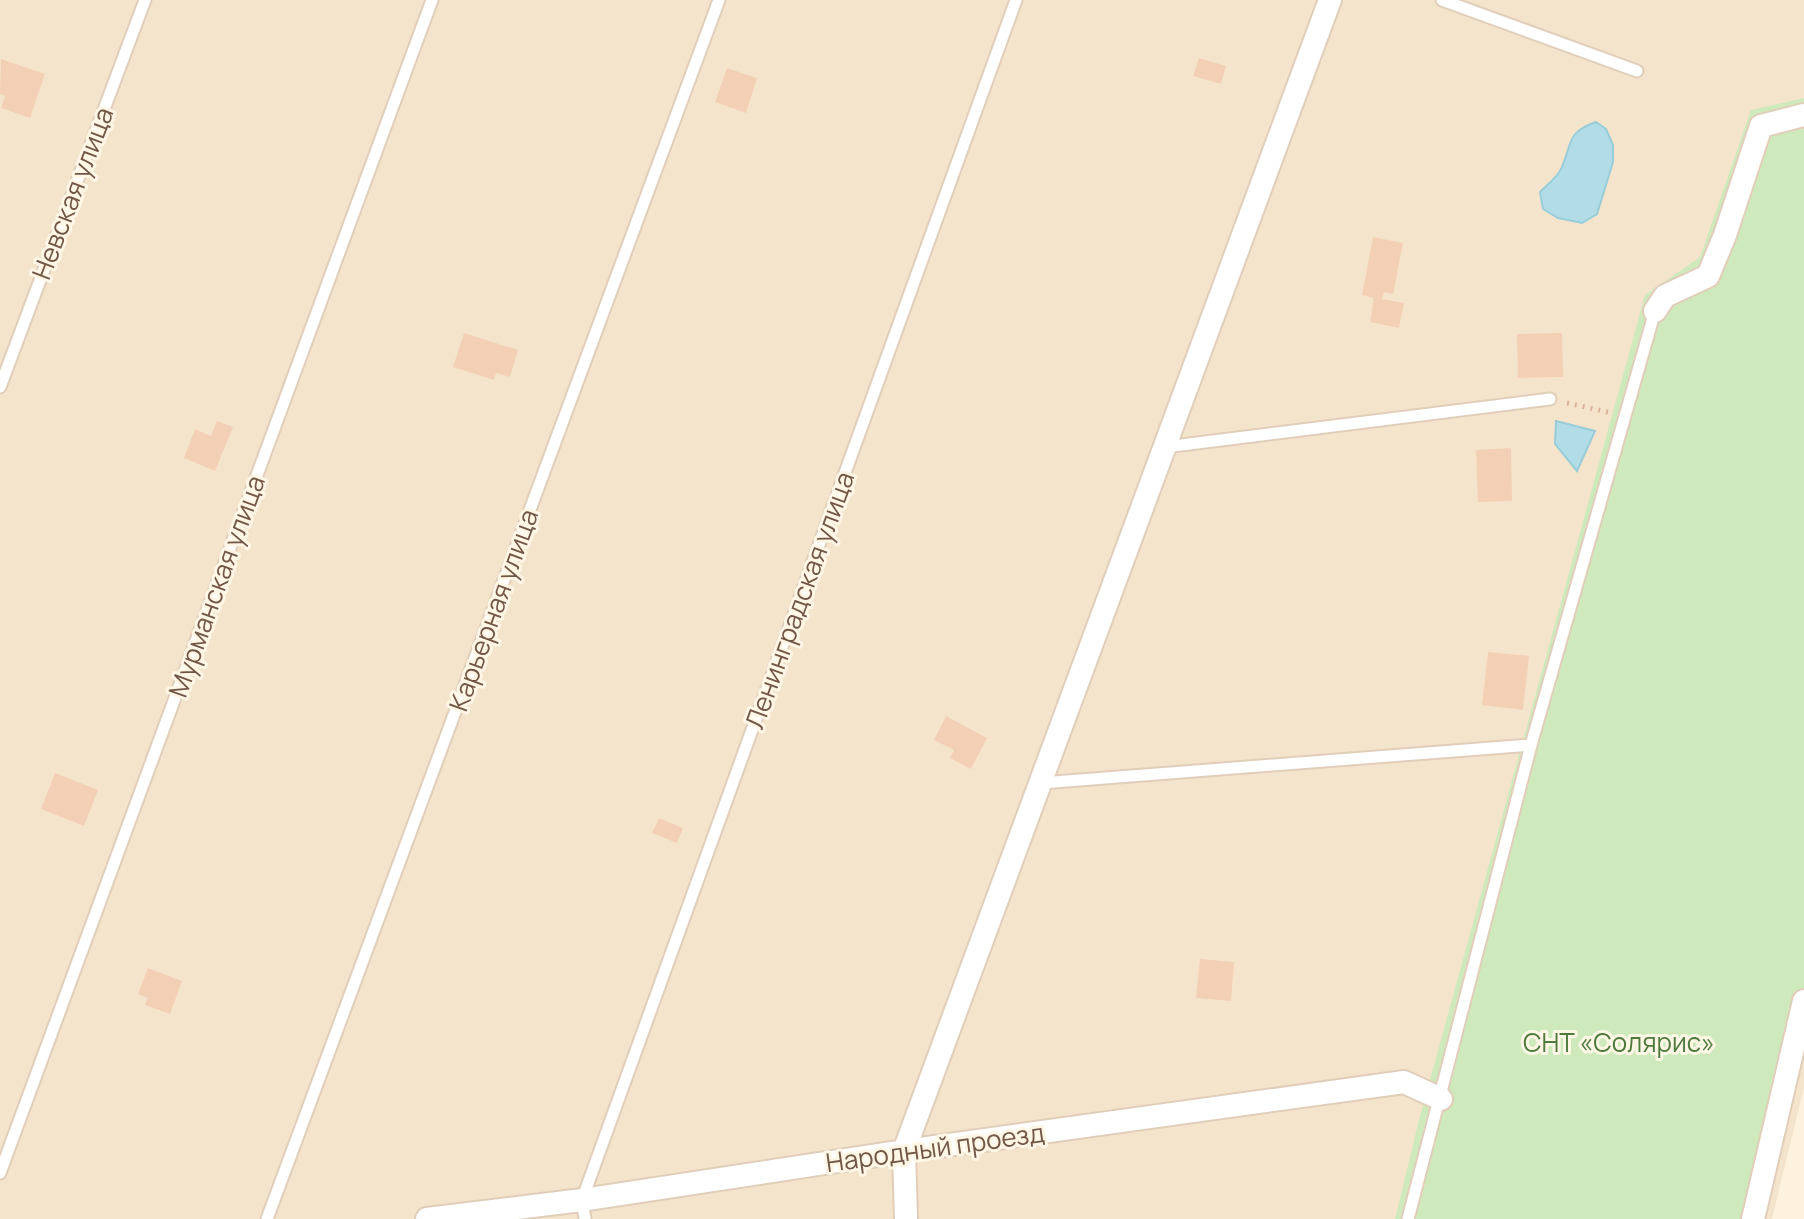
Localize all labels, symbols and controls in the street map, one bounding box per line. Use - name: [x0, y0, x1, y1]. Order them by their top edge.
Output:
- street label: Невская улица: [23, 102, 121, 284]
- street label: Ленинградская улица: [736, 466, 862, 734]
- street label: Мурманская улица: [159, 470, 273, 702]
- street label: Карьерная улица: [440, 504, 546, 716]
- park label: СНТ «Солярис»: [1523, 1024, 1715, 1060]
- street label: Народный проезд: [823, 1114, 1047, 1180]

